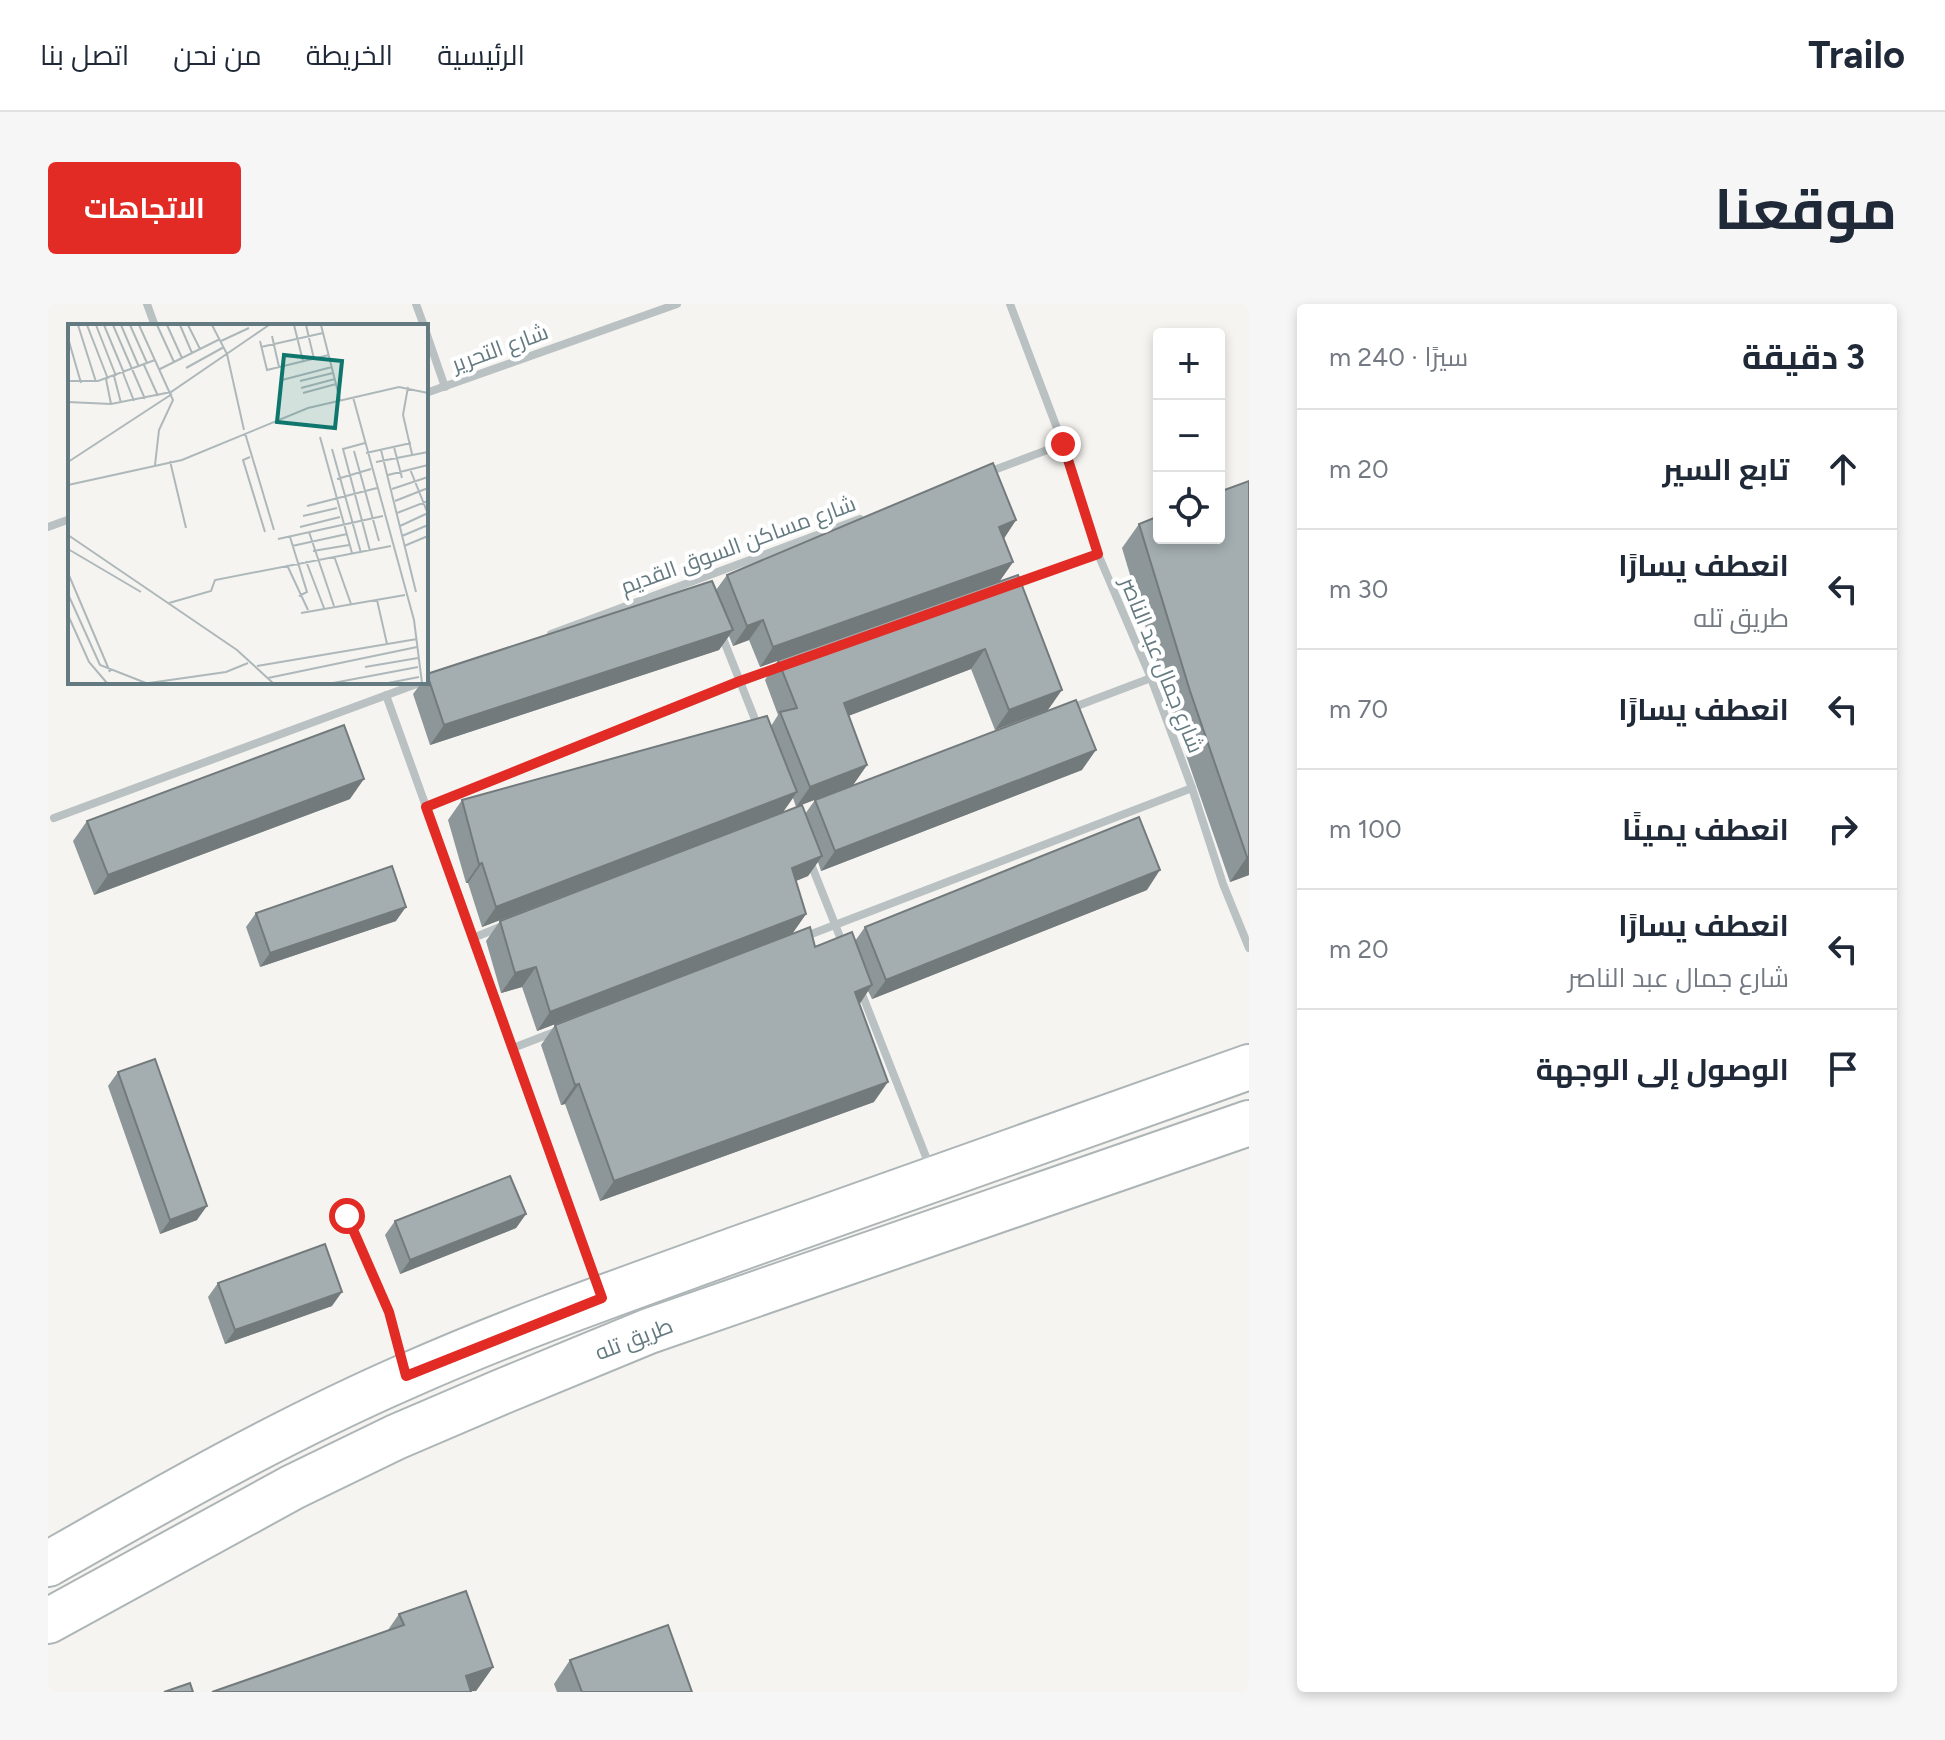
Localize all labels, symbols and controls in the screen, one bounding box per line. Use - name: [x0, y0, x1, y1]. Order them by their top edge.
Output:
- text: Trailo: [1808, 32, 1905, 78]
- text: اتصل بنا: [40, 38, 129, 72]
- text: من نحن: [173, 38, 262, 72]
- text: الخريطة: [306, 38, 393, 72]
- text: الرئيسية: [437, 38, 525, 72]
- button: الاتجاهات: [48, 162, 241, 254]
- text: موقعنا: [1714, 176, 1897, 243]
- street label: شارع التحرير: [446, 318, 552, 380]
- inset map: [68, 324, 428, 684]
- map controls: [1153, 328, 1225, 544]
- button: +: [1153, 328, 1225, 400]
- text: 3 دقيقة: [1742, 337, 1865, 378]
- text: سيرًا · 240 m: [1329, 341, 1468, 373]
- button: −: [1153, 400, 1225, 472]
- route end: [1045, 426, 1081, 462]
- icon: ahead: [1821, 447, 1865, 491]
- text: تابع السير: [1663, 451, 1789, 488]
- text: 20 m: [1329, 453, 1389, 485]
- button: locate: [1153, 472, 1225, 544]
- street label: شارع مساكن السوق القديم: [617, 490, 860, 602]
- text: انعطف يسارًا: [1618, 547, 1789, 584]
- icon: left: [1821, 567, 1865, 611]
- street label: شارع جمال عبد الناصر: [1113, 571, 1210, 757]
- text: 30 m: [1329, 573, 1388, 605]
- text: طريق تله: [1693, 602, 1789, 634]
- icon: left: [1821, 687, 1865, 731]
- text: انعطف يسارًا: [1618, 691, 1789, 728]
- text: 70 m: [1329, 693, 1388, 725]
- icon: right: [1821, 807, 1865, 851]
- text: انعطف يمينًا: [1622, 811, 1789, 848]
- text: 100 m: [1329, 813, 1402, 845]
- text: انعطف يسارًا: [1618, 907, 1789, 944]
- icon: left: [1821, 927, 1865, 971]
- text: 20 m: [1329, 933, 1389, 965]
- text: شارع جمال عبد الناصر: [1568, 962, 1789, 994]
- icon: arrive: [1821, 1047, 1865, 1091]
- text: الوصول إلى الوجهة: [1536, 1051, 1789, 1088]
- route start: [329, 1198, 365, 1234]
- street label: طريق تله: [591, 1312, 677, 1366]

